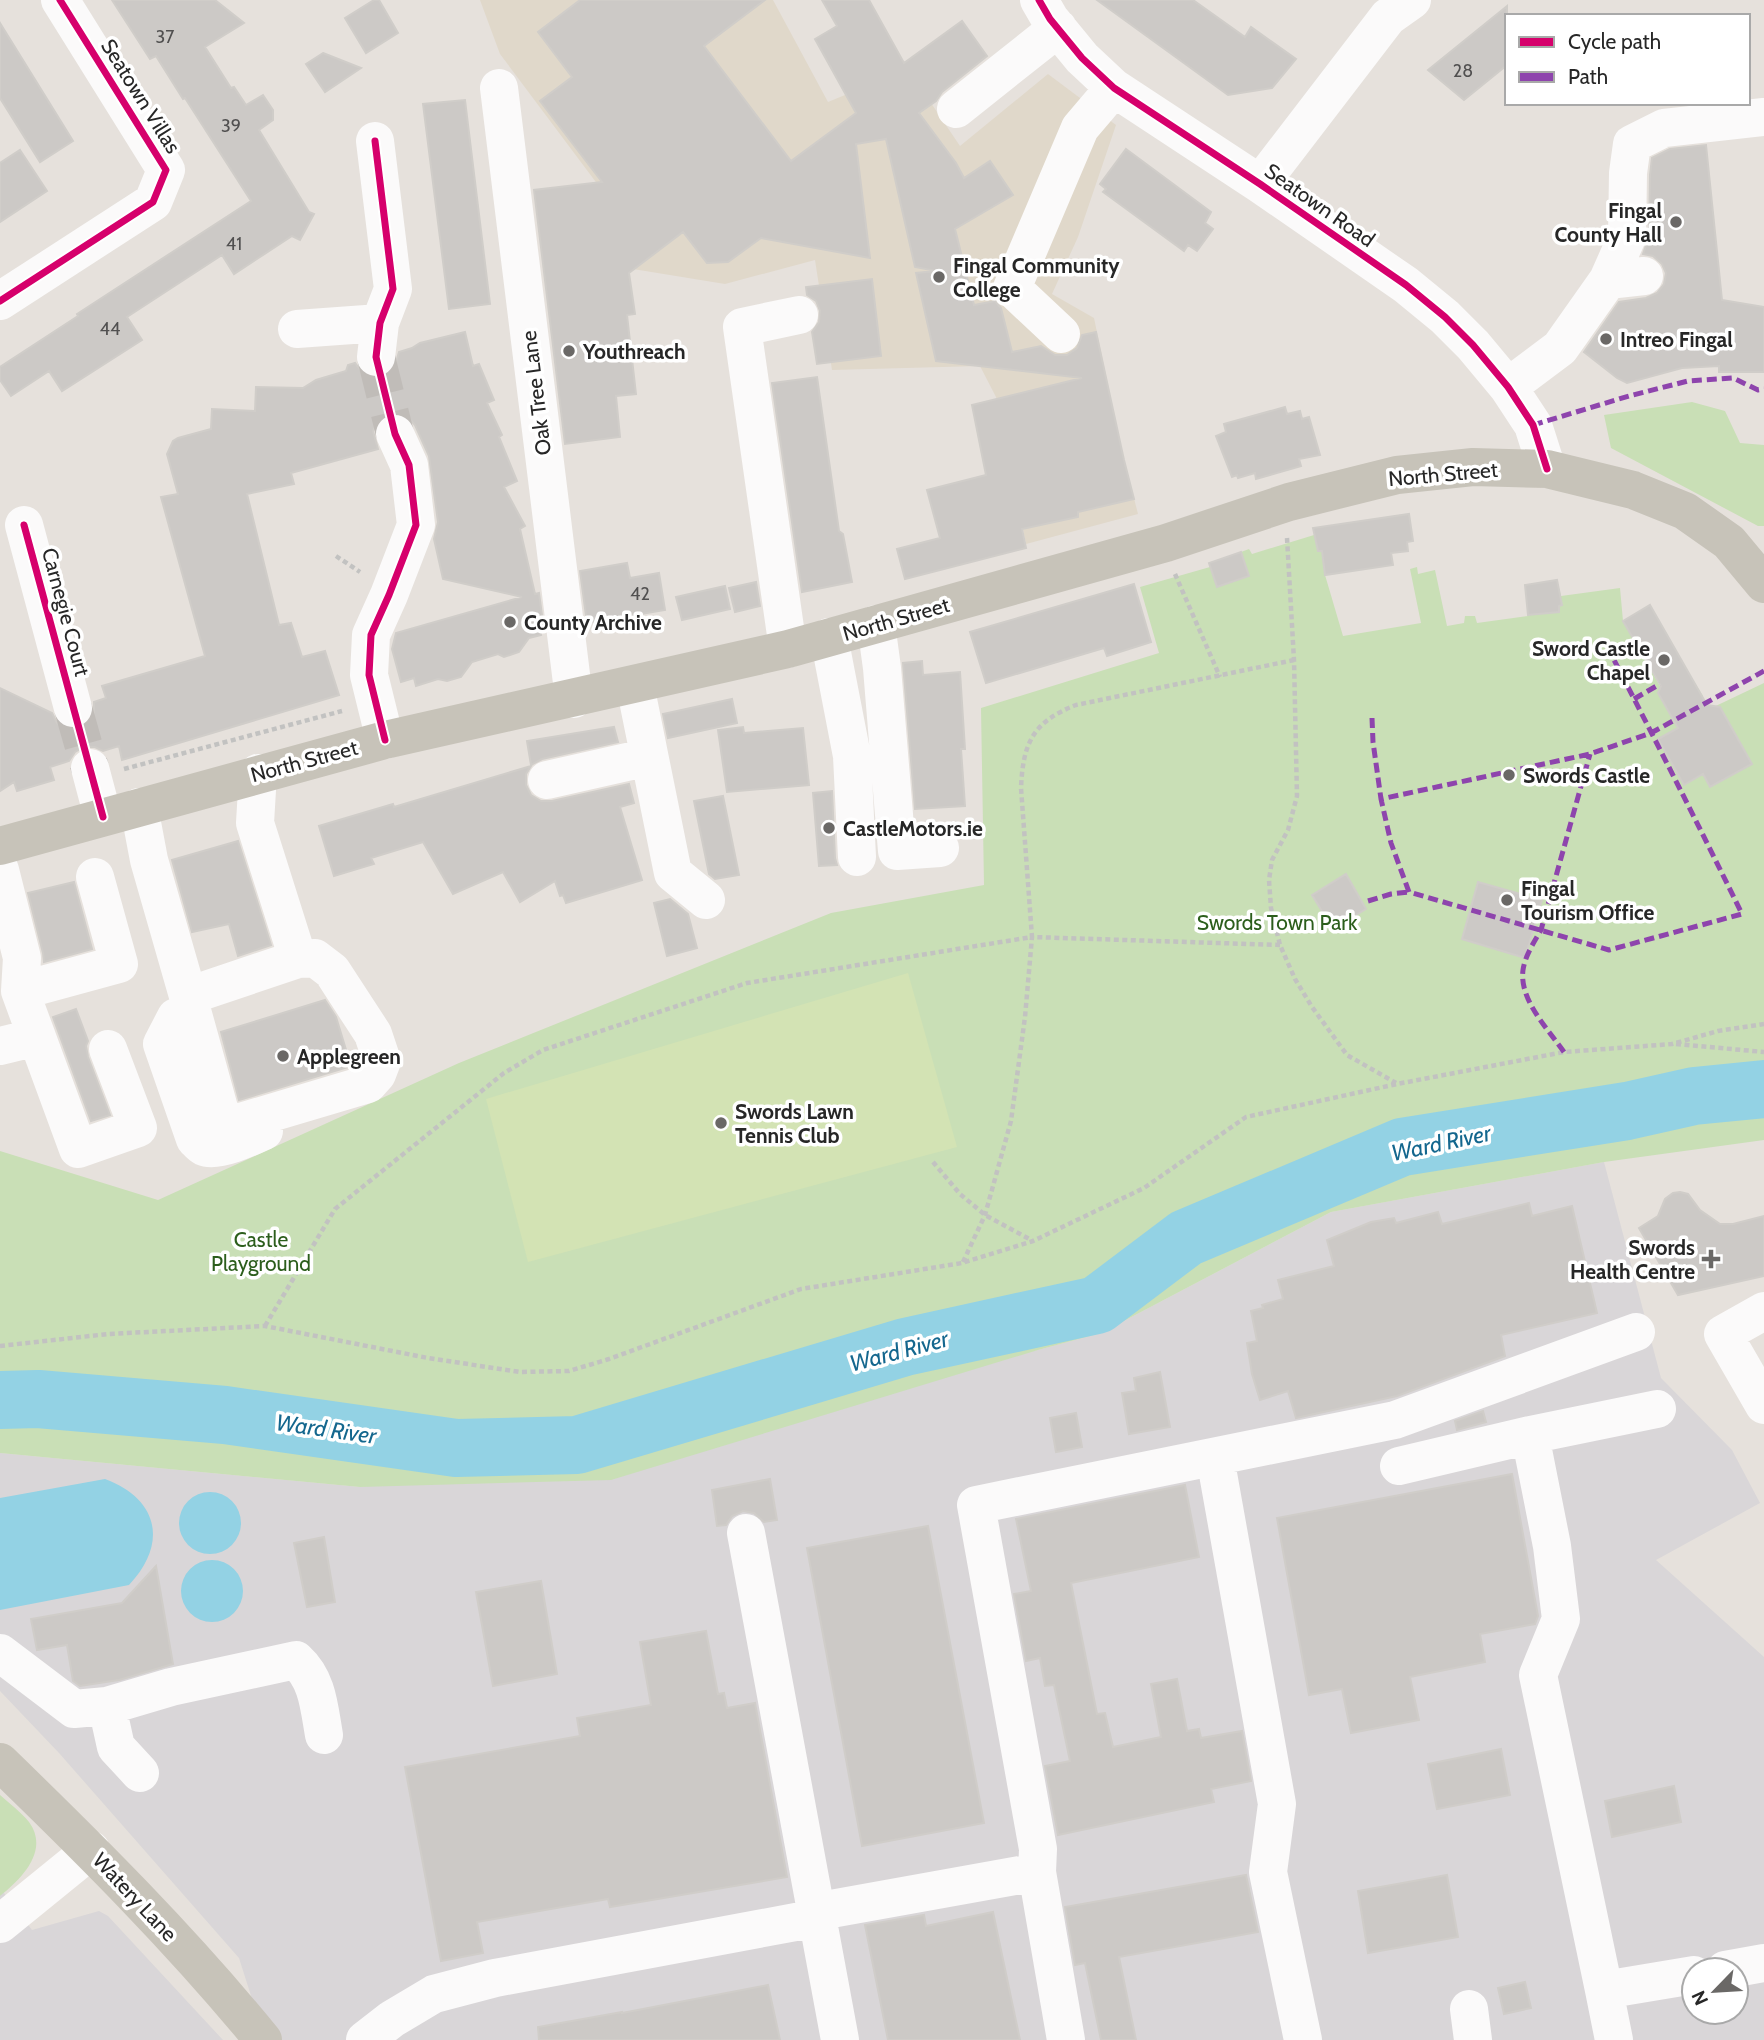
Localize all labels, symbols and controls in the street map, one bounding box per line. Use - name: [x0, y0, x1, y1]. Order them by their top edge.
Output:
- legend: [1505, 14, 1750, 105]
- house number: 37: [156, 26, 174, 48]
- text: Cycle path: [1568, 29, 1661, 54]
- street label: Seatown Villas: [96, 34, 186, 158]
- house number: 28: [1453, 60, 1473, 82]
- text: Path: [1568, 64, 1608, 89]
- house number: 39: [221, 115, 241, 137]
- street label: Seatown Road: [1260, 158, 1380, 252]
- place label: Fingal County Hall: [1555, 198, 1662, 247]
- marker: Fingal County Hall: [1668, 214, 1684, 230]
- house number: 41: [226, 233, 242, 255]
- place label: Fingal Community College: [953, 253, 1120, 302]
- marker: Fingal Community College: [931, 269, 947, 285]
- house number: 44: [100, 318, 120, 340]
- place label: Intreo Fingal: [1620, 327, 1733, 352]
- street label: Oak Tree Lane: [516, 329, 556, 457]
- marker: Intreo Fingal: [1598, 331, 1614, 347]
- place label: Youthreach: [582, 339, 685, 364]
- marker: Youthreach: [561, 343, 577, 359]
- street label: North Street: [1387, 457, 1499, 491]
- street label: Carnegie Court: [37, 545, 95, 679]
- house number: 42: [630, 583, 650, 605]
- street label: North Street: [840, 592, 952, 646]
- place label: County Archive: [524, 610, 662, 635]
- marker: County Archive: [502, 614, 518, 630]
- place label: Sword Castle Chapel: [1532, 636, 1650, 685]
- marker: Sword Castle Chapel: [1656, 652, 1672, 668]
- street label: North Street: [248, 735, 360, 787]
- place label: Swords Castle: [1523, 763, 1650, 788]
- marker: Swords Castle: [1501, 767, 1517, 783]
- place label: CastleMotors.ie: [843, 816, 983, 841]
- marker: CastleMotors.ie: [821, 820, 837, 836]
- place label: Fingal Tourism Office: [1521, 876, 1654, 925]
- marker: Fingal Tourism Office: [1499, 892, 1515, 908]
- park label: Swords Town Park: [1197, 910, 1358, 935]
- place label: Applegreen: [297, 1044, 401, 1069]
- marker: Applegreen: [275, 1048, 291, 1064]
- place label: Swords Lawn Tennis Club: [735, 1099, 854, 1148]
- marker: Swords Lawn Tennis Club: [713, 1115, 729, 1131]
- water label: Ward River: [1389, 1119, 1494, 1167]
- park label: Castle Playground: [211, 1227, 311, 1276]
- place label: Swords Health Centre: [1570, 1235, 1695, 1284]
- marker: Swords Health Centre: [1701, 1249, 1721, 1269]
- water label: Ward River: [847, 1324, 952, 1378]
- water label: Ward River: [274, 1408, 379, 1450]
- street label: Watery Lane: [88, 1848, 182, 1947]
- north arrow: [1680, 1956, 1750, 2026]
- text: N: [1687, 1987, 1713, 2009]

